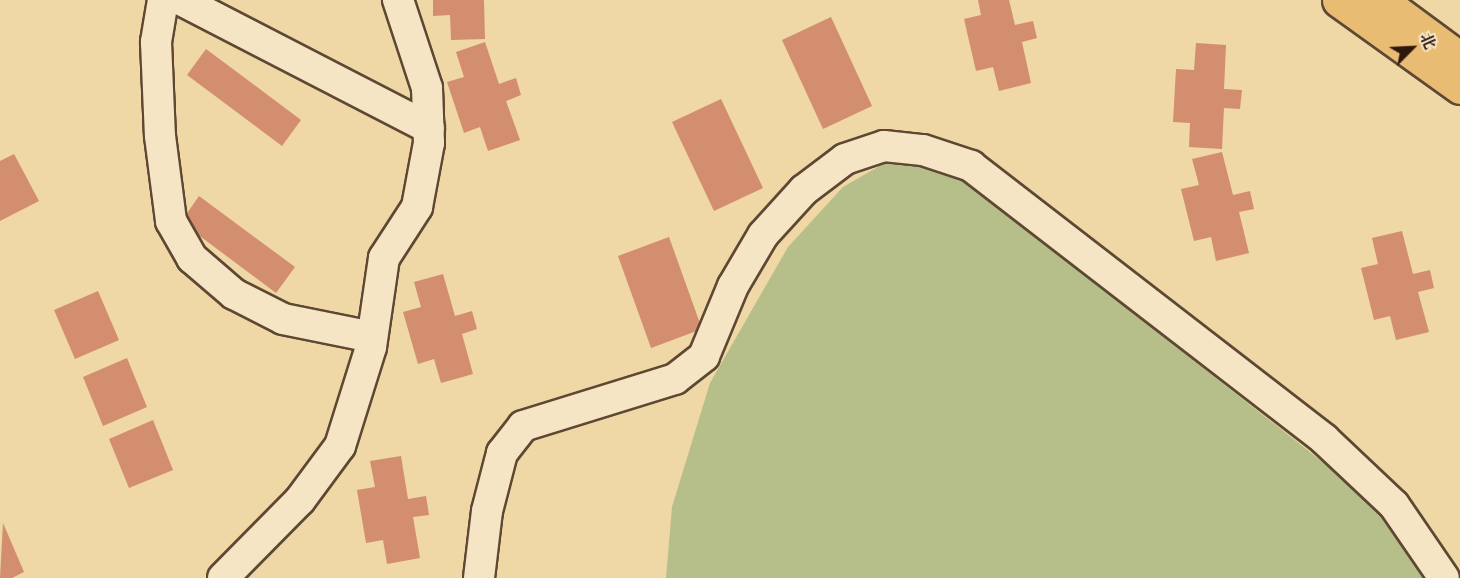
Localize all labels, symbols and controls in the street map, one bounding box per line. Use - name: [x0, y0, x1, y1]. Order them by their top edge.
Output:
- north arrow: [1382, 18, 1442, 78]
- text: 北: [1416, 29, 1441, 52]

